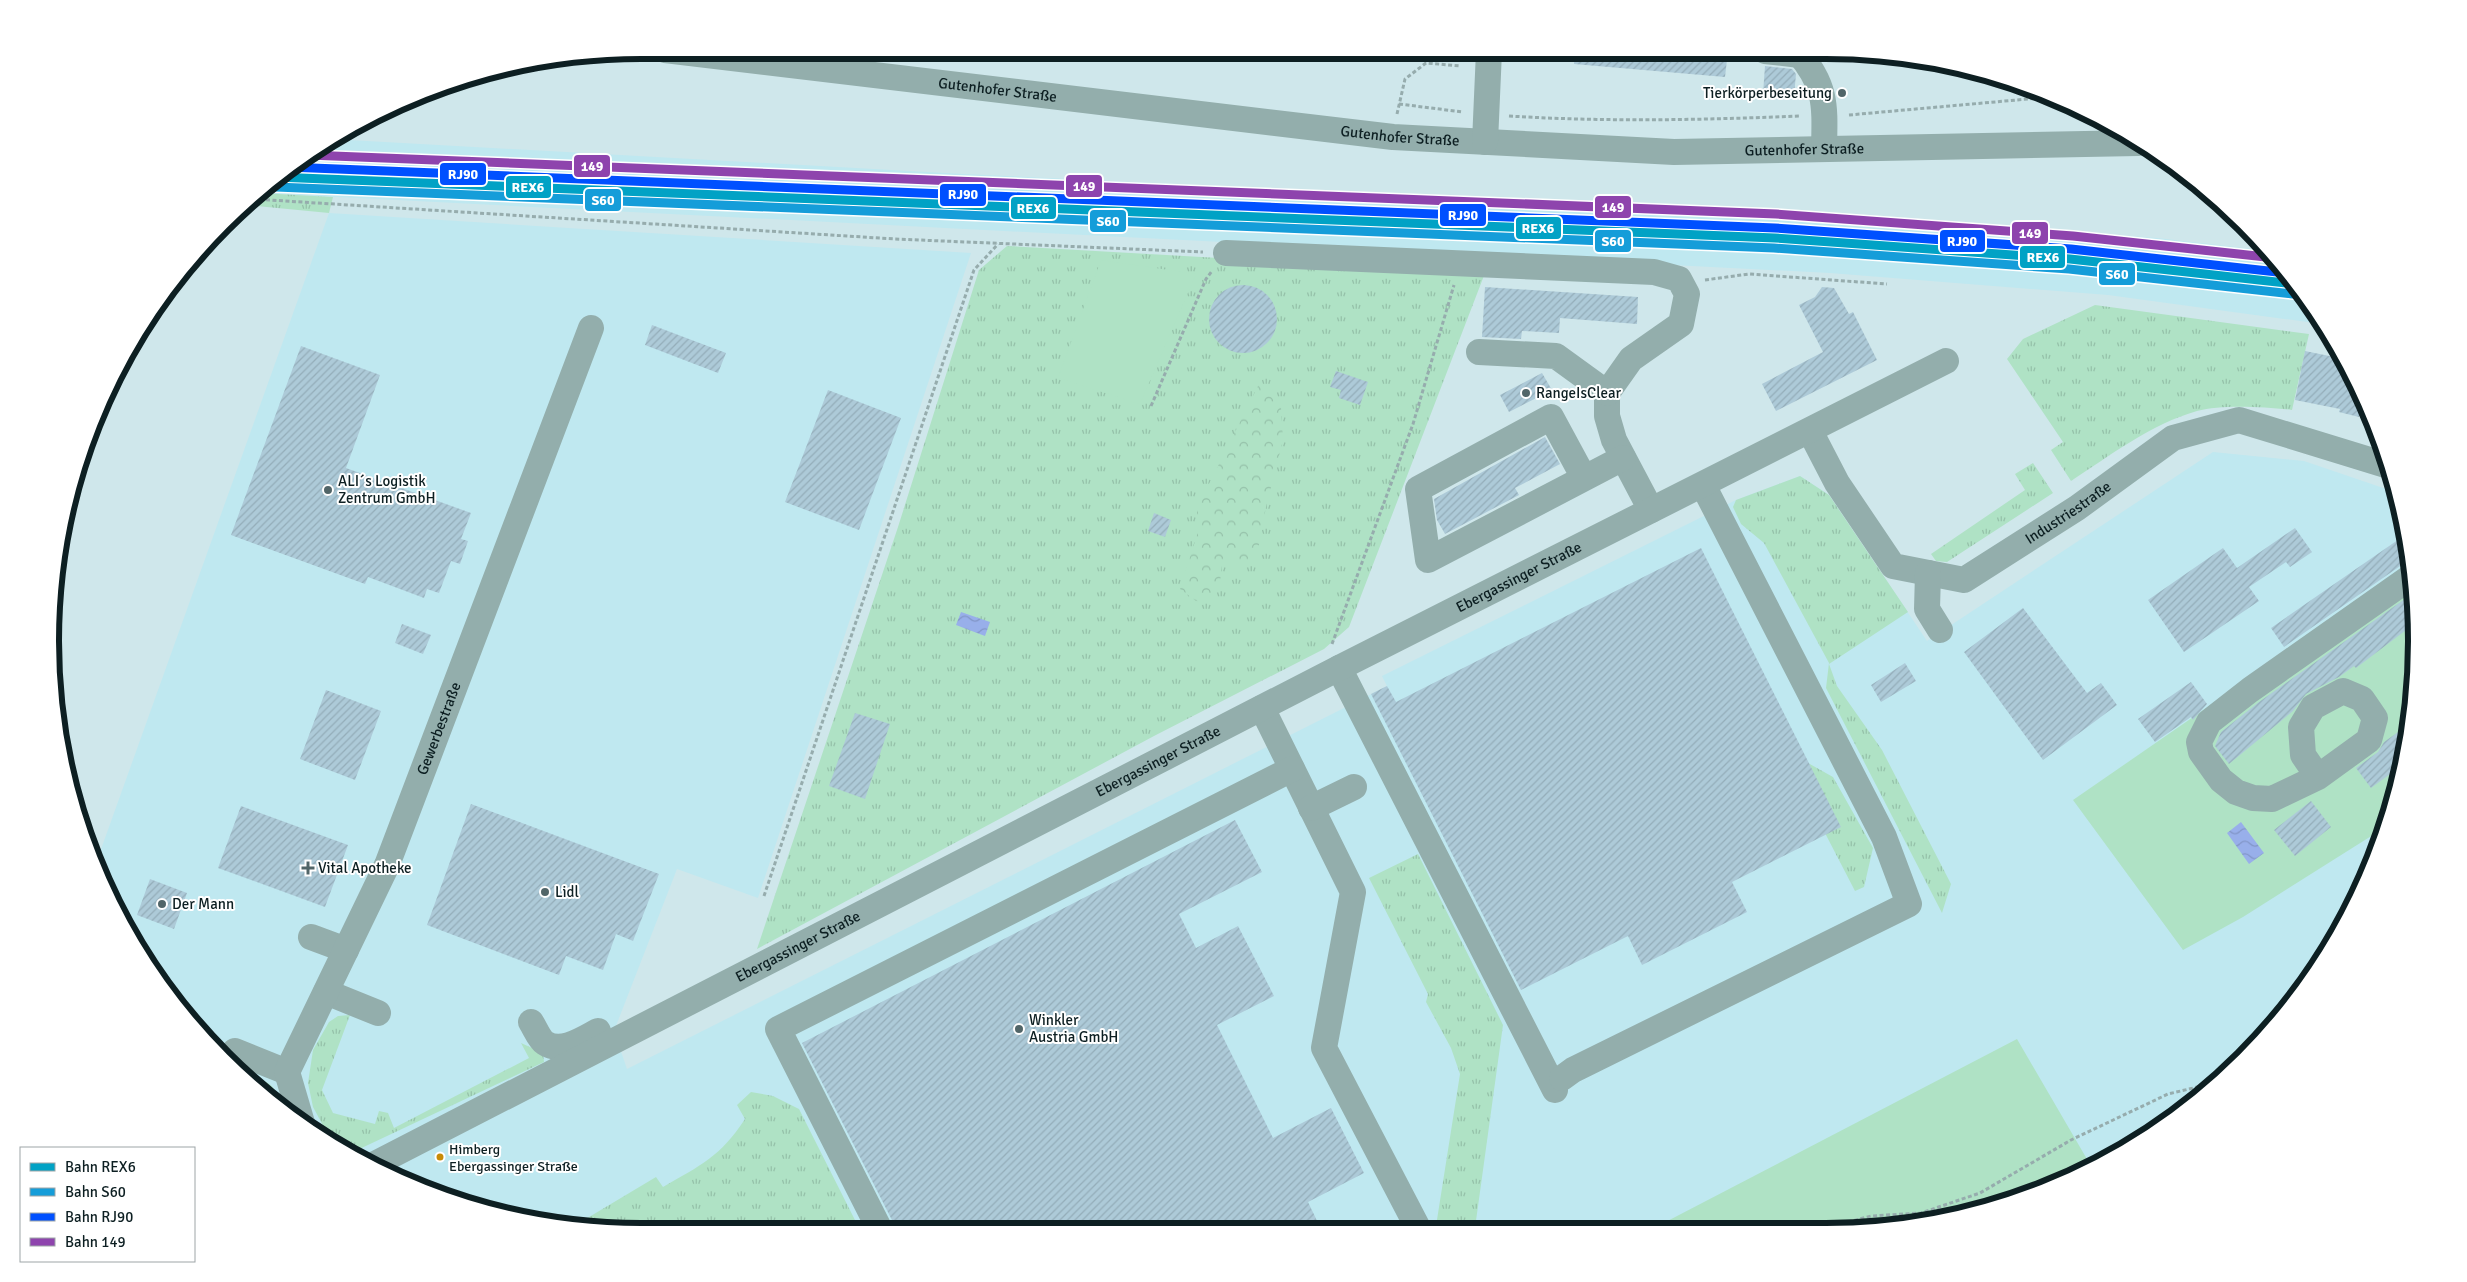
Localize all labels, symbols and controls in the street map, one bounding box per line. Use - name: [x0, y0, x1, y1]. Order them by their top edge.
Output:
- street label: Gutenhofer Straße: [937, 74, 1058, 106]
- place label: Tierkörperbeseitung: [1703, 84, 1832, 102]
- marker: Tierkörperbeseitung: [1836, 87, 1848, 99]
- street label: Gutenhofer Straße: [1339, 122, 1460, 150]
- street label: Gutenhofer Straße: [1745, 139, 1864, 160]
- line badge: 149: [573, 154, 611, 178]
- text: 149: [581, 158, 604, 175]
- line badge: RJ90: [439, 162, 487, 186]
- text: RJ90: [448, 166, 479, 183]
- line badge: 149: [1065, 174, 1103, 198]
- line badge: REX6: [505, 175, 552, 199]
- text: 149: [1073, 178, 1096, 195]
- text: REX6: [512, 179, 545, 196]
- line badge: RJ90: [939, 183, 987, 207]
- text: RJ90: [948, 186, 979, 203]
- line badge: S60: [584, 188, 622, 212]
- text: S60: [592, 192, 615, 209]
- line badge: 149: [1594, 195, 1632, 219]
- line badge: REX6: [1010, 196, 1057, 220]
- text: 149: [1602, 199, 1625, 216]
- text: REX6: [1017, 200, 1050, 217]
- line badge: RJ90: [1439, 203, 1487, 227]
- text: RJ90: [1448, 207, 1479, 224]
- line badge: S60: [1089, 209, 1127, 233]
- text: S60: [1097, 213, 1120, 230]
- line badge: REX6: [1515, 216, 1562, 240]
- text: REX6: [1522, 220, 1555, 237]
- line badge: 149: [2011, 221, 2049, 245]
- text: 149: [2019, 225, 2042, 242]
- line badge: S60: [1594, 229, 1632, 253]
- line badge: RJ90: [1939, 229, 1986, 253]
- text: S60: [1602, 233, 1625, 250]
- text: RJ90: [1947, 233, 1978, 250]
- line badge: REX6: [2019, 245, 2066, 269]
- text: REX6: [2027, 249, 2060, 266]
- line badge: S60: [2098, 262, 2136, 286]
- text: S60: [2106, 266, 2129, 283]
- place label: RangeIsClear: [1536, 384, 1621, 402]
- marker: RangeIsClear: [1520, 387, 1532, 399]
- place label: ALI´s Logistik Zentrum GmbH: [338, 472, 436, 507]
- street label: Industriestraße: [2022, 477, 2114, 548]
- marker: ALI´s Logistik Zentrum GmbH: [322, 484, 334, 496]
- street label: Ebergassinger Straße: [1453, 538, 1584, 616]
- street label: Gewerbestraße: [413, 680, 465, 778]
- street label: Ebergassinger Straße: [1092, 722, 1223, 801]
- place label: Vital Apotheke: [318, 859, 412, 877]
- marker: Vital Apotheke: [302, 862, 314, 874]
- place label: Lidl: [555, 883, 579, 901]
- marker: Lidl: [539, 886, 551, 898]
- place label: Der Mann: [172, 895, 234, 913]
- marker: Der Mann: [156, 898, 168, 910]
- street label: Ebergassinger Straße: [732, 907, 863, 986]
- place label: Winkler Austria GmbH: [1029, 1011, 1118, 1046]
- marker: Winkler Austria GmbH: [1013, 1023, 1025, 1035]
- place label: Himberg Ebergassinger Straße: [449, 1141, 578, 1175]
- legend: [20, 1147, 195, 1262]
- marker: Himberg Ebergassinger Straße: [435, 1152, 445, 1162]
- text: Bahn REX6: [65, 1158, 136, 1176]
- text: Bahn S60: [65, 1183, 126, 1201]
- text: Bahn RJ90: [65, 1208, 133, 1226]
- text: Bahn 149: [65, 1233, 126, 1251]

